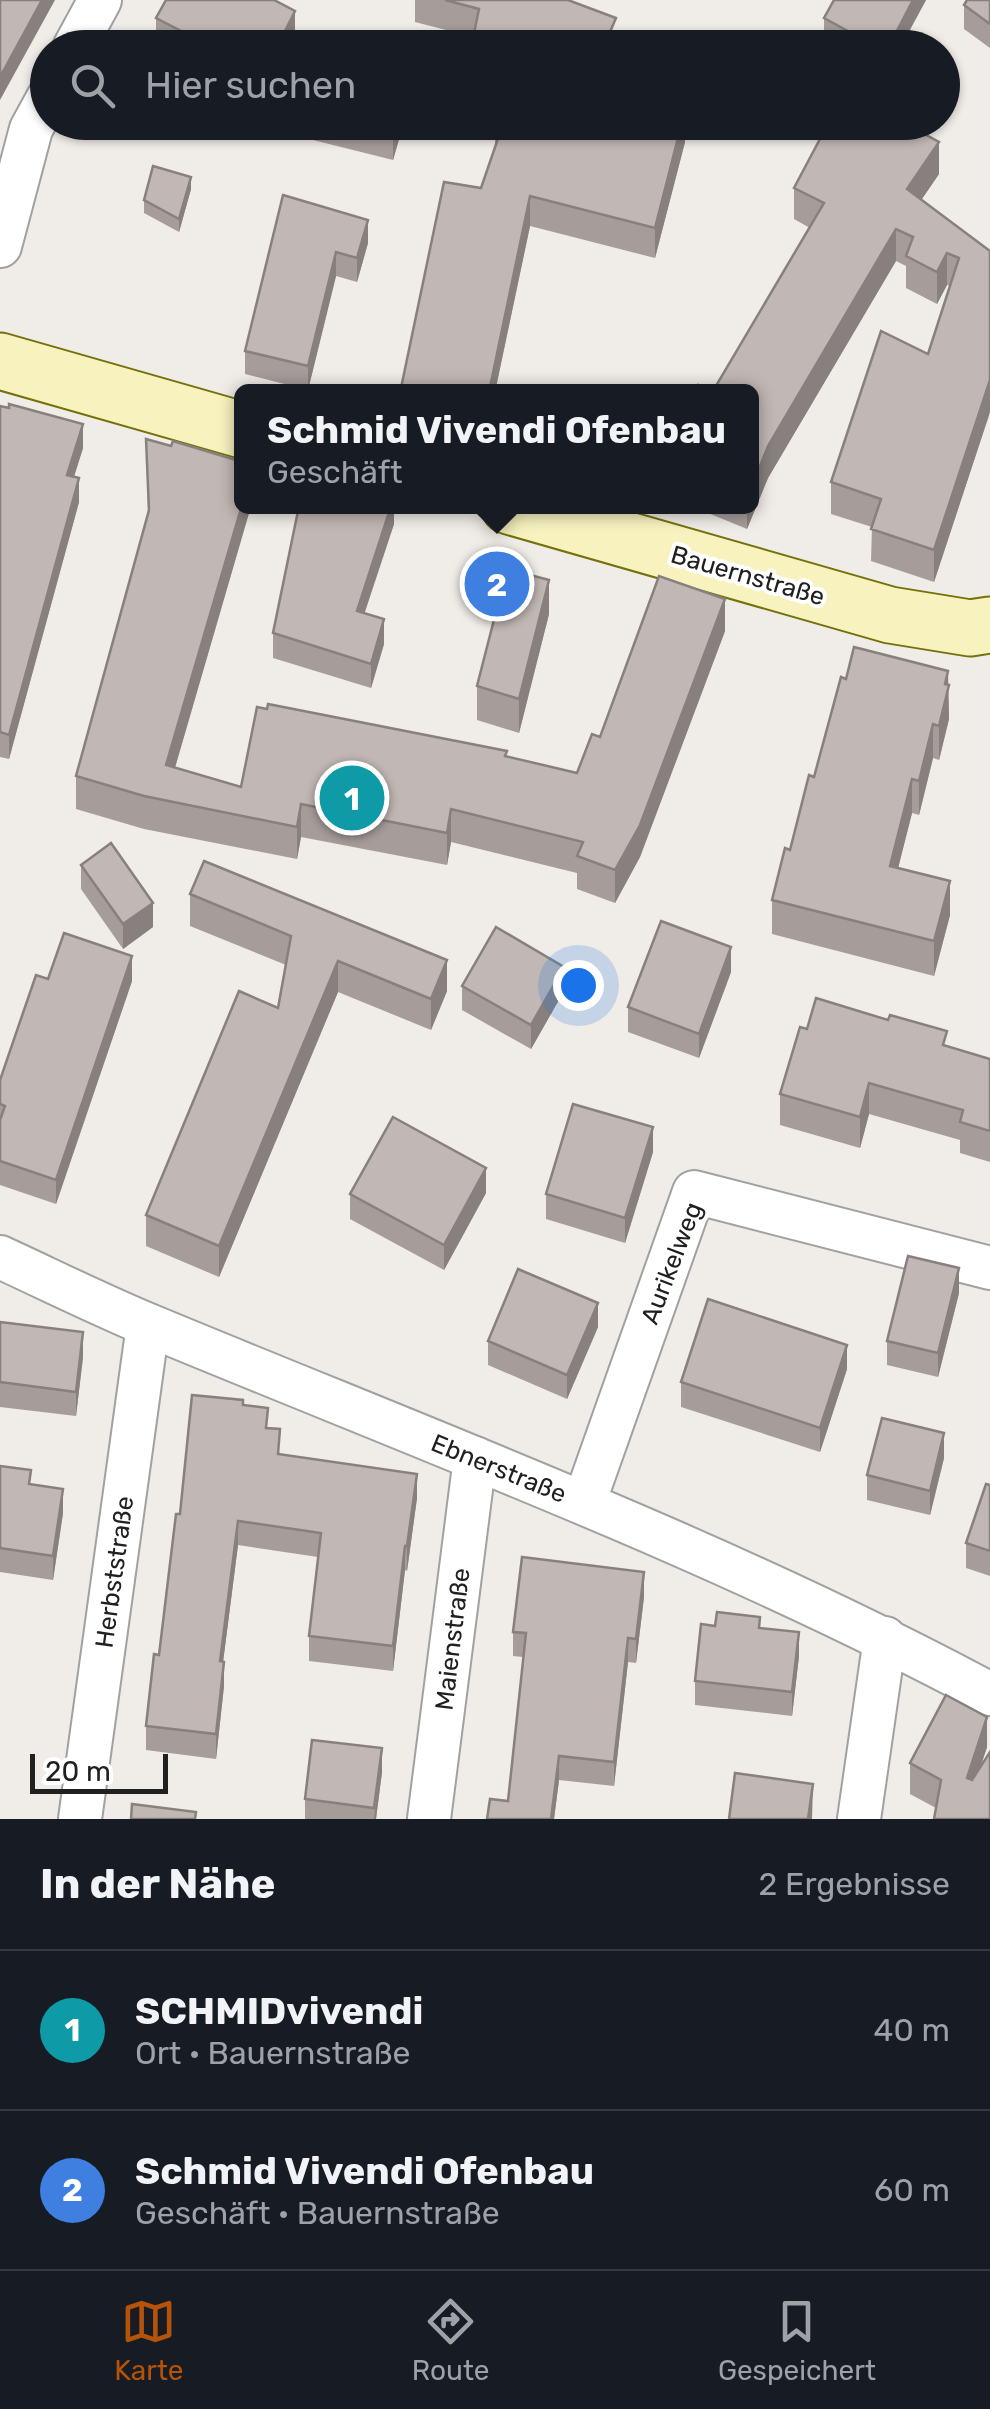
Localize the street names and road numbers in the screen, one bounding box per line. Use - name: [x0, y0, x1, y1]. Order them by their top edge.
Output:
- street label: Bauernstraße: [668, 540, 828, 611]
- street label: Aurikelweg: [635, 1198, 708, 1328]
- street label: Ebnerstraße: [427, 1428, 571, 1509]
- street label: Herbststraße: [89, 1494, 140, 1650]
- street label: Maienstraße: [429, 1566, 476, 1712]

